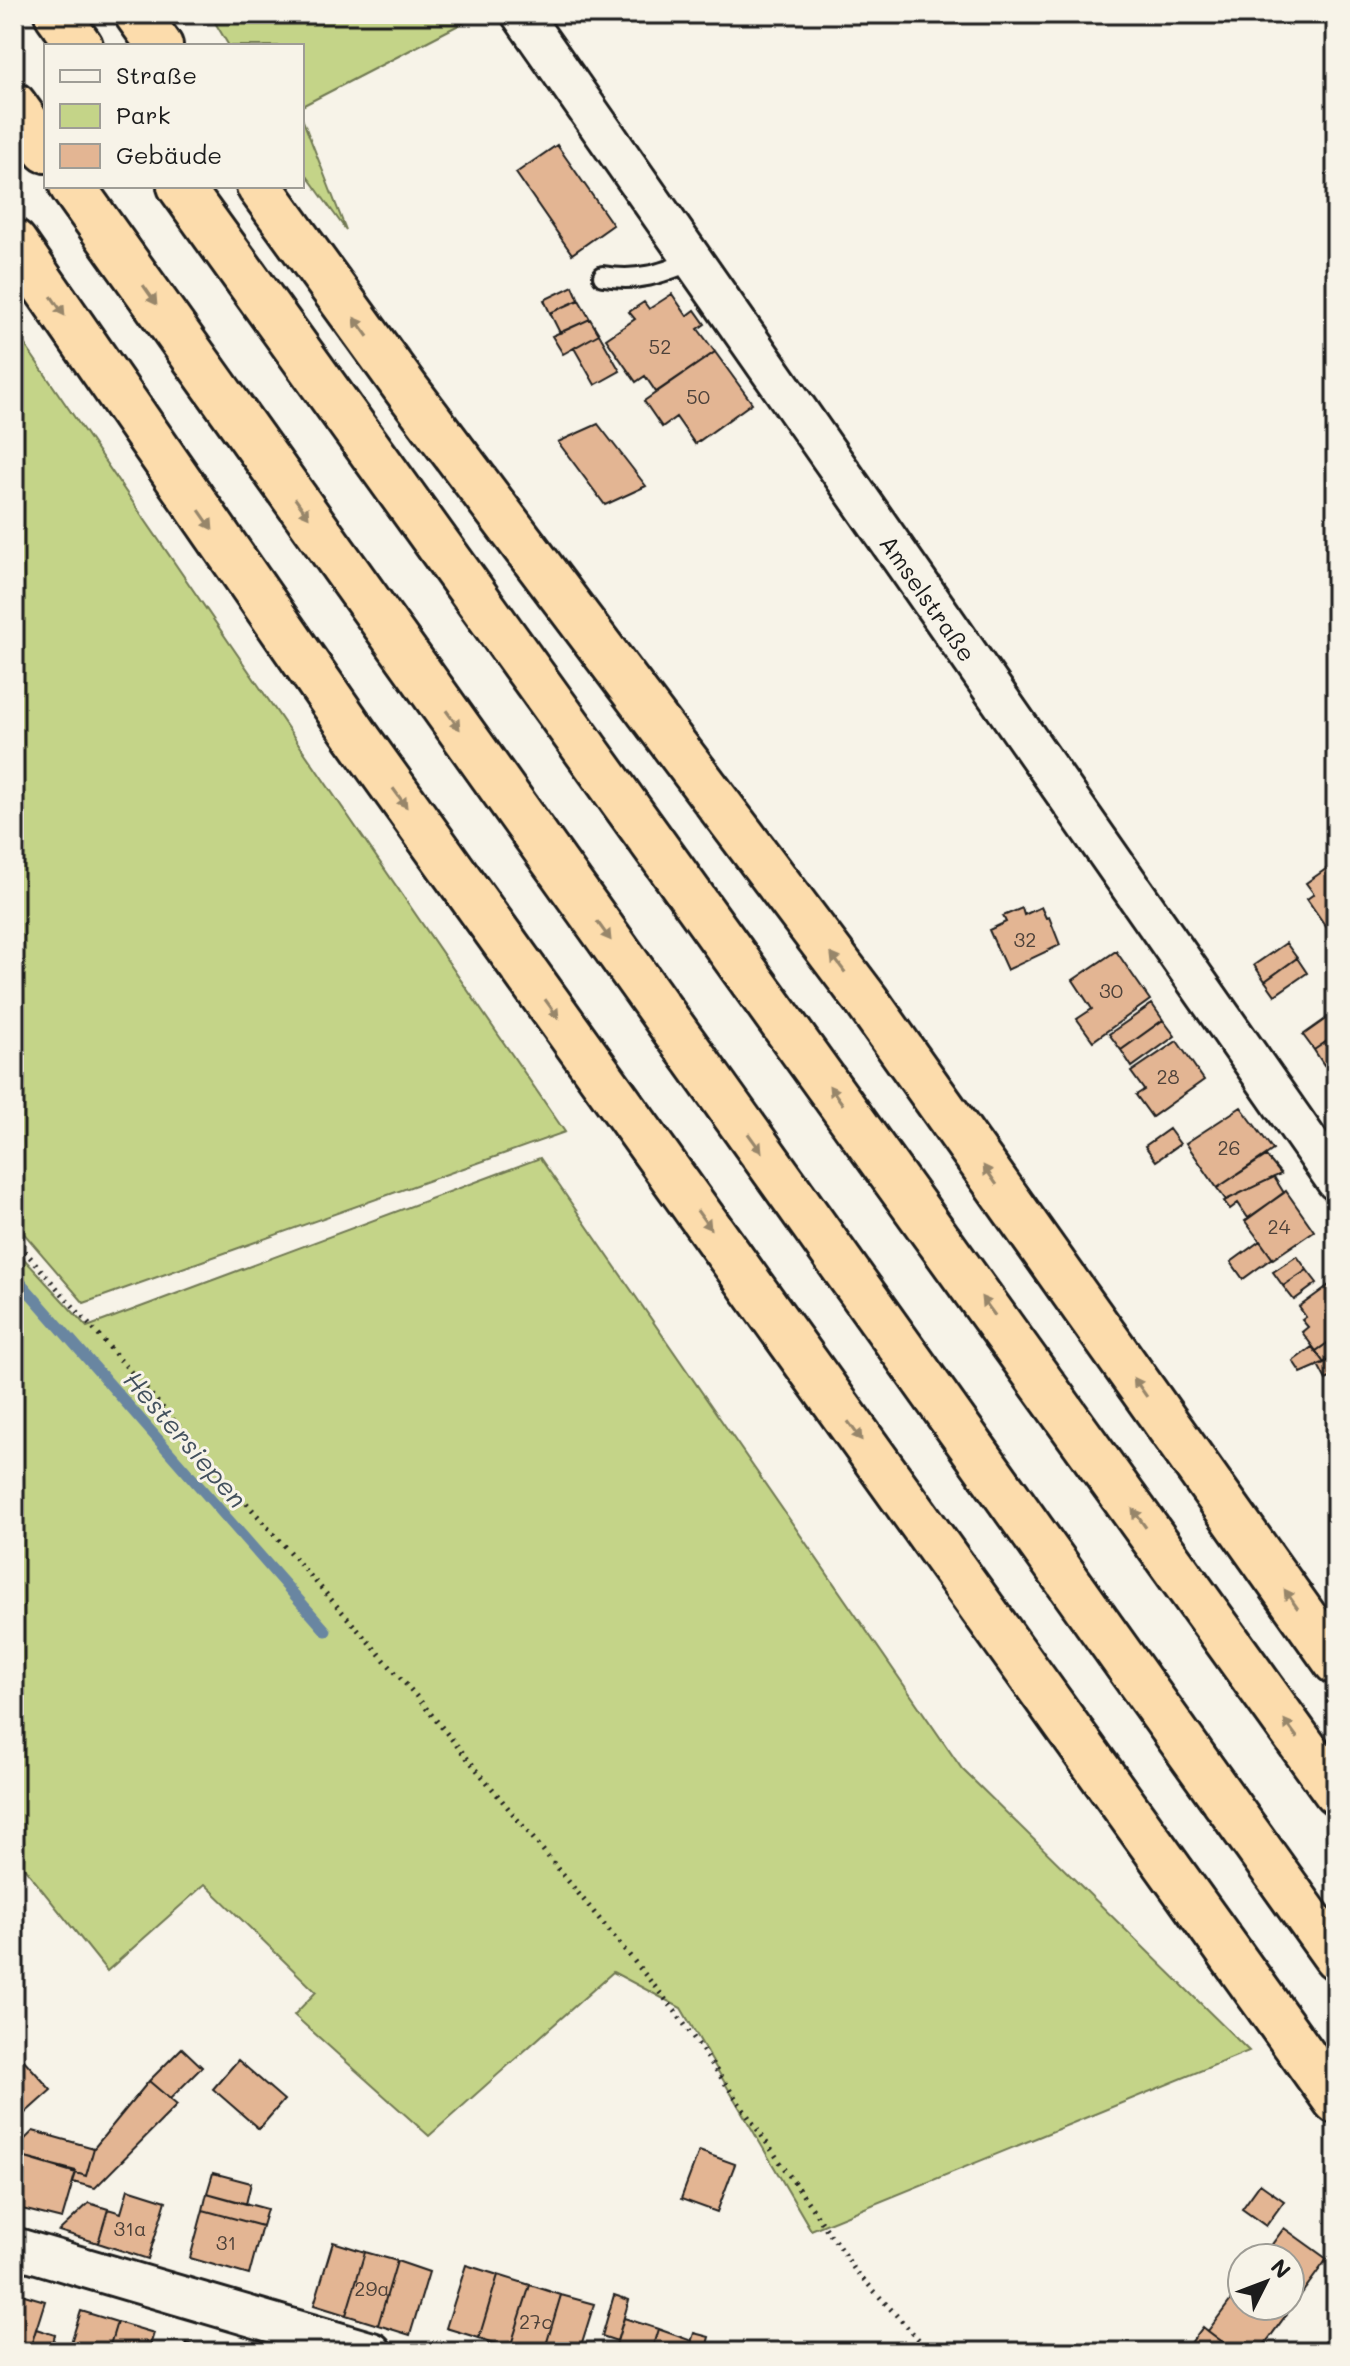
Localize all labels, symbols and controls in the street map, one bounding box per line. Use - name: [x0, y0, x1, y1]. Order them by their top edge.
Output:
- legend: [44, 44, 304, 188]
- text: Straße: [116, 59, 197, 90]
- text: Park: [116, 99, 170, 130]
- text: Gebäude: [116, 139, 222, 170]
- one-way arrow: [141, 285, 157, 306]
- one-way arrow: [50, 295, 65, 316]
- one-way arrow: [354, 316, 369, 337]
- house number: 52: [649, 333, 671, 359]
- house number: 50: [686, 383, 710, 409]
- one-way arrow: [293, 498, 309, 519]
- one-way arrow: [198, 509, 213, 530]
- street label: Amselstraße: [874, 528, 984, 667]
- one-way arrow: [444, 709, 460, 730]
- one-way arrow: [392, 787, 407, 808]
- one-way arrow: [596, 921, 611, 942]
- house number: 32: [1014, 926, 1036, 952]
- one-way arrow: [831, 953, 847, 974]
- house number: 30: [1099, 977, 1123, 1003]
- one-way arrow: [544, 998, 560, 1020]
- house number: 28: [1156, 1063, 1180, 1089]
- one-way arrow: [829, 1084, 844, 1105]
- one-way arrow: [747, 1132, 763, 1154]
- house number: 26: [1217, 1134, 1241, 1160]
- one-way arrow: [983, 1164, 998, 1185]
- one-way arrow: [695, 1210, 711, 1231]
- house number: 24: [1268, 1213, 1291, 1239]
- one-way arrow: [981, 1296, 996, 1317]
- water label: Hestersiepen: [117, 1363, 255, 1515]
- one-way arrow: [1133, 1376, 1148, 1397]
- one-way arrow: [847, 1421, 862, 1442]
- one-way arrow: [1132, 1507, 1147, 1528]
- one-way arrow: [1284, 1588, 1299, 1609]
- one-way arrow: [1283, 1719, 1299, 1739]
- house number: 31a: [113, 2215, 147, 2241]
- house number: 31: [216, 2229, 236, 2255]
- north arrow: [1226, 2242, 1306, 2322]
- text: N: [1265, 2252, 1298, 2284]
- house number: 29a: [354, 2275, 390, 2301]
- house number: 27c: [519, 2308, 553, 2334]

